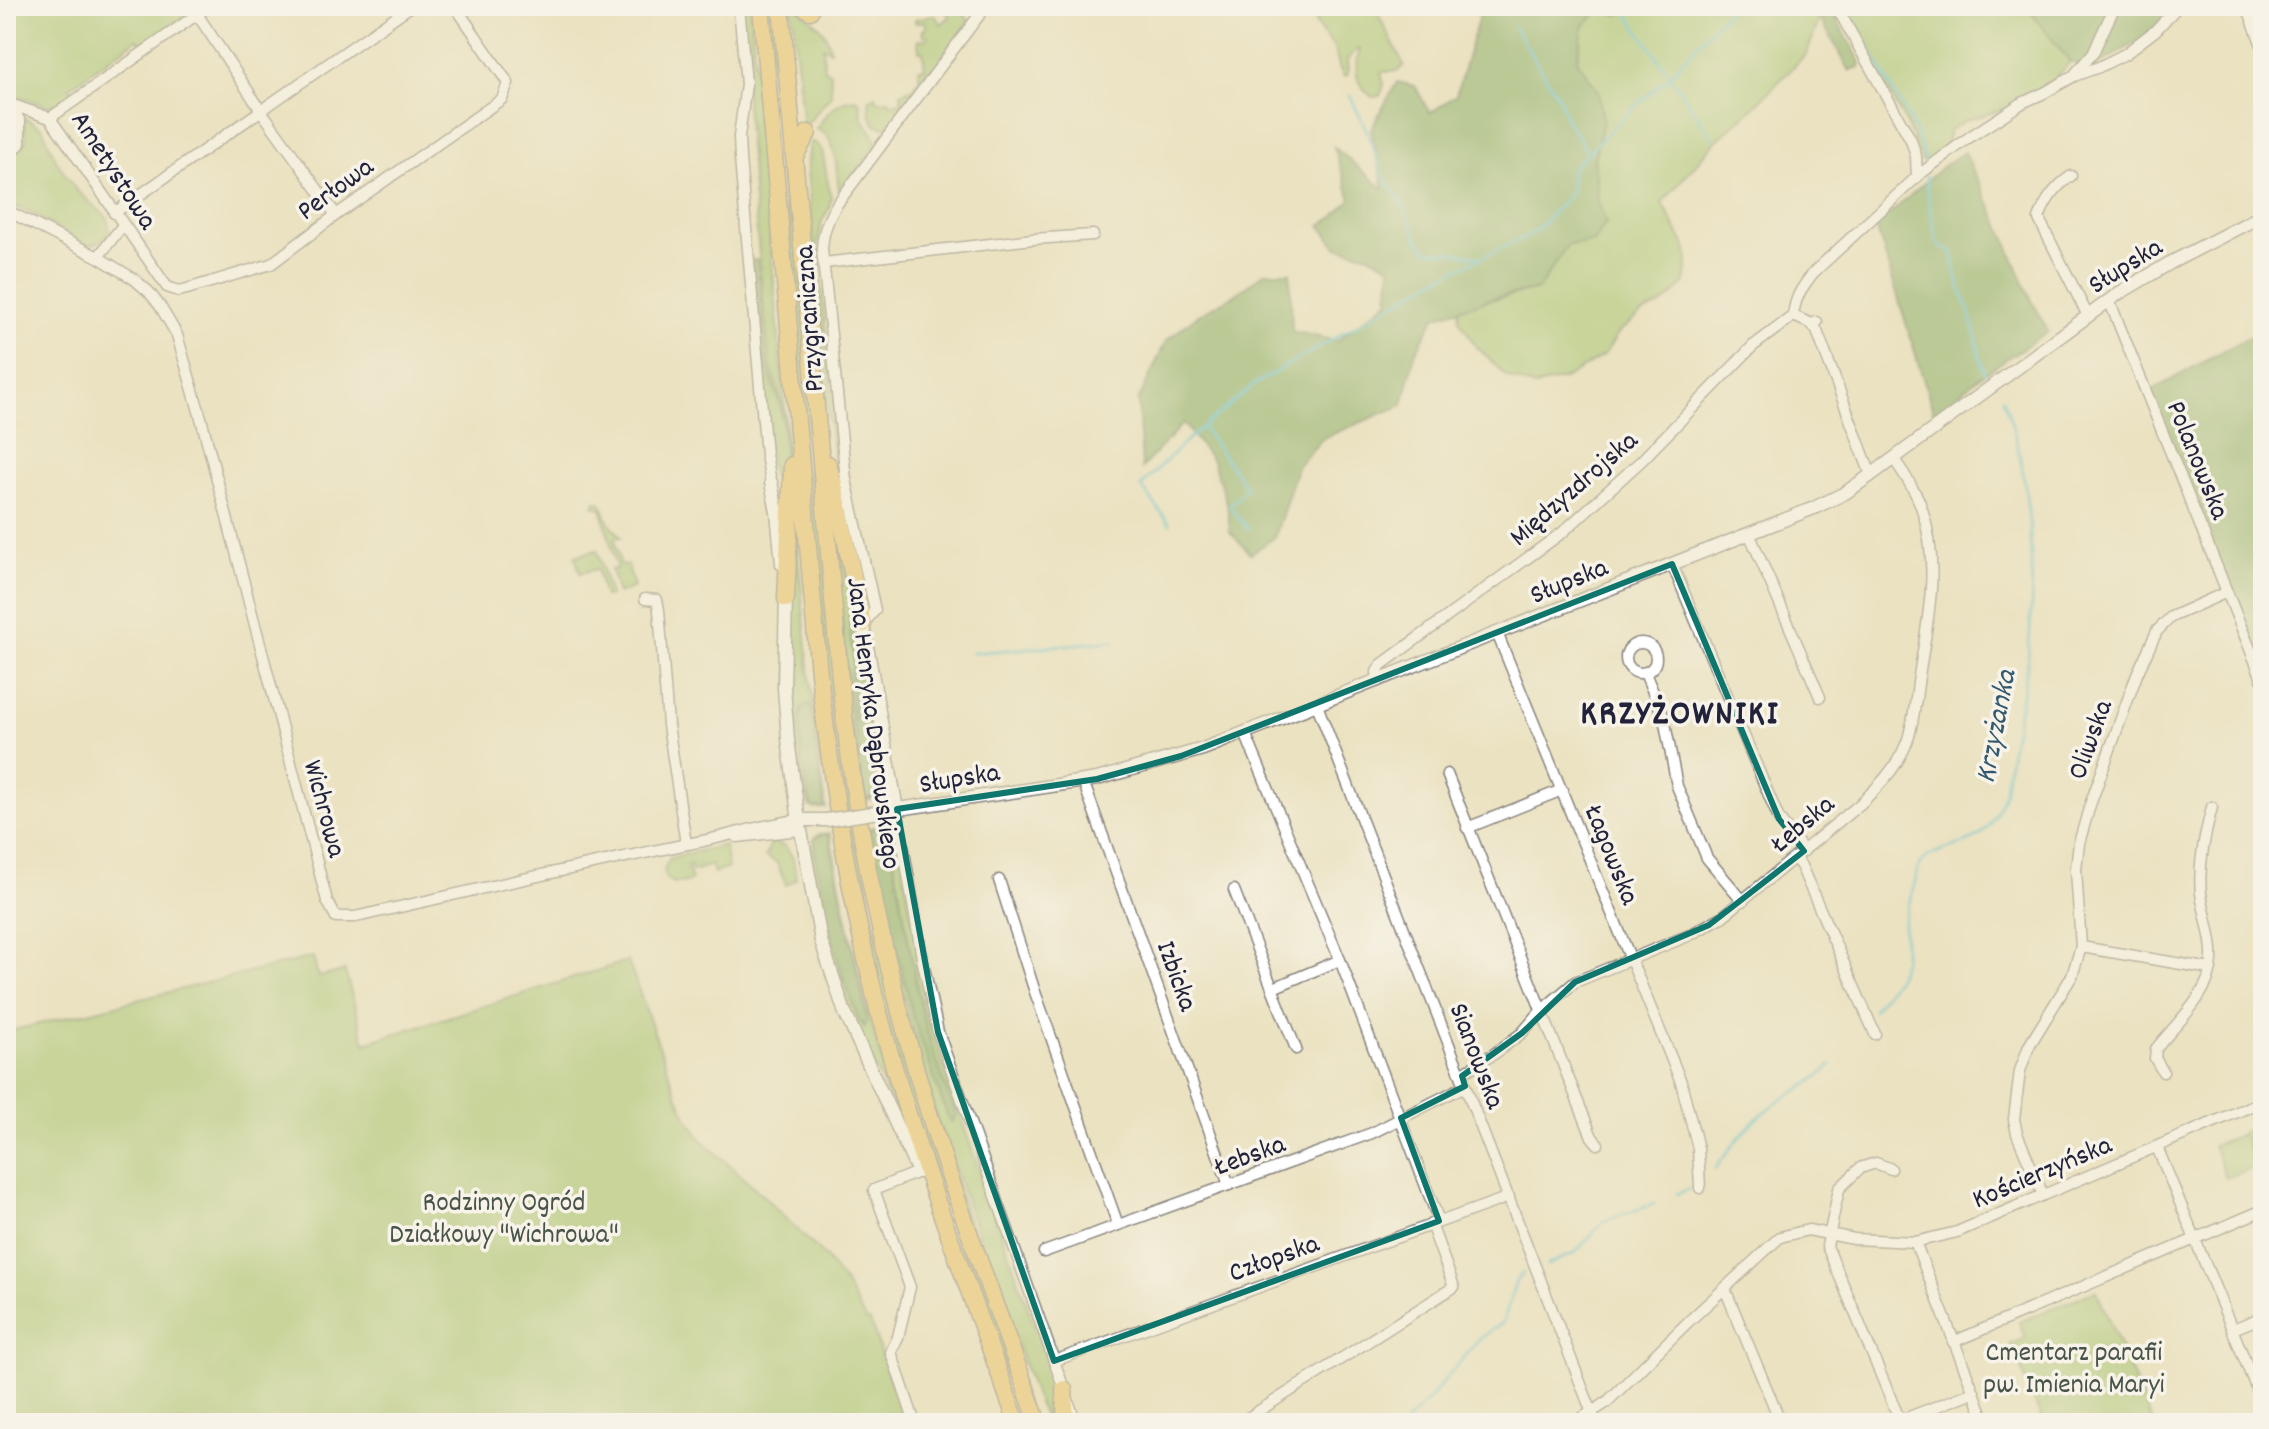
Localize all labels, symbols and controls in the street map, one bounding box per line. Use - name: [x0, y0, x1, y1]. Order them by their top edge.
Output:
- street label: Ametystowa: [58, 105, 166, 240]
- street label: Perłowa: [290, 149, 384, 233]
- street label: Słupska: [2082, 229, 2172, 307]
- street label: Przygraniczna: [787, 243, 837, 393]
- street label: Polanowska: [2153, 396, 2238, 527]
- street label: Międzyzdrojska: [1502, 423, 1649, 558]
- street label: Słupska: [1525, 550, 1616, 617]
- street label: Jana Henryka Dąbrowskiego: [833, 576, 909, 872]
- water label: Krzyżanka: [1966, 665, 2031, 787]
- district label: KRZYŻOWNIKI: [1580, 690, 1780, 742]
- street label: Oliwska: [2060, 694, 2126, 786]
- street label: Słupska: [917, 755, 1004, 807]
- street label: Wichrowa: [290, 756, 355, 863]
- street label: Łebska: [1763, 787, 1846, 865]
- street label: Łagowska: [1571, 799, 1648, 912]
- street label: Izbicka: [1143, 936, 1206, 1018]
- street label: Sianowska: [1436, 998, 1513, 1116]
- street label: Łebska: [1209, 1126, 1292, 1189]
- street label: Kościerzyńska: [1967, 1127, 2120, 1222]
- park label: Rodzinny Ogród Działkowy "Wichrowa": [389, 1185, 619, 1257]
- street label: Człopska: [1224, 1226, 1326, 1295]
- park label: Cmentarz parafii pw. Imienia Maryi: [1983, 1335, 2165, 1407]

